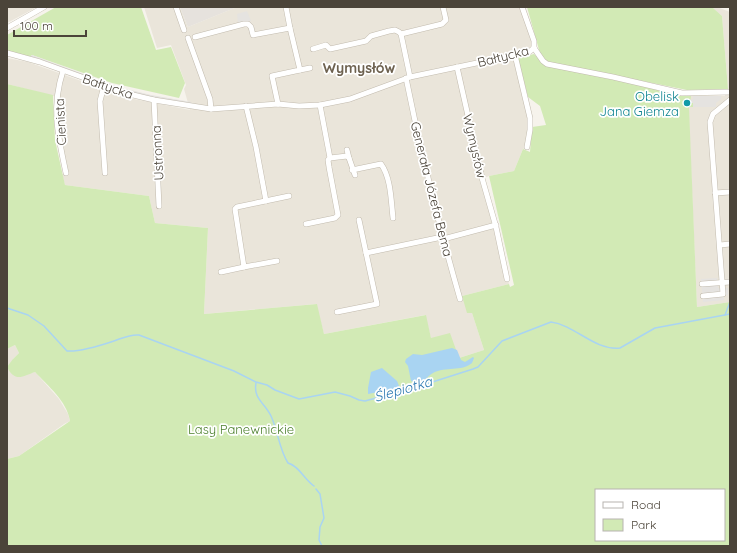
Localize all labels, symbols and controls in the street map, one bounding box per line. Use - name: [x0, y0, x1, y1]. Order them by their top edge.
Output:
- scale bar: [14, 12, 86, 38]
- text: 100 m: [20, 18, 53, 33]
- street label: Bałtycka: [476, 42, 530, 70]
- district label: Wymysłów: [323, 59, 395, 77]
- street label: Bałtycka: [81, 70, 135, 102]
- place label: Obelisk Jana Giemza: [600, 88, 679, 119]
- street label: Cienista: [51, 98, 69, 146]
- marker: Obelisk Jana Giemza: [682, 98, 692, 108]
- street label: Wymysłów: [460, 112, 490, 180]
- street label: Generała Józefa Bema: [407, 120, 457, 258]
- street label: Ustronna: [148, 125, 166, 181]
- water label: Ślepiotka: [372, 372, 436, 406]
- park label: Lasy Panewnickie: [188, 421, 294, 437]
- legend: [595, 489, 725, 541]
- text: Road: [631, 497, 661, 512]
- text: Park: [631, 517, 656, 532]

